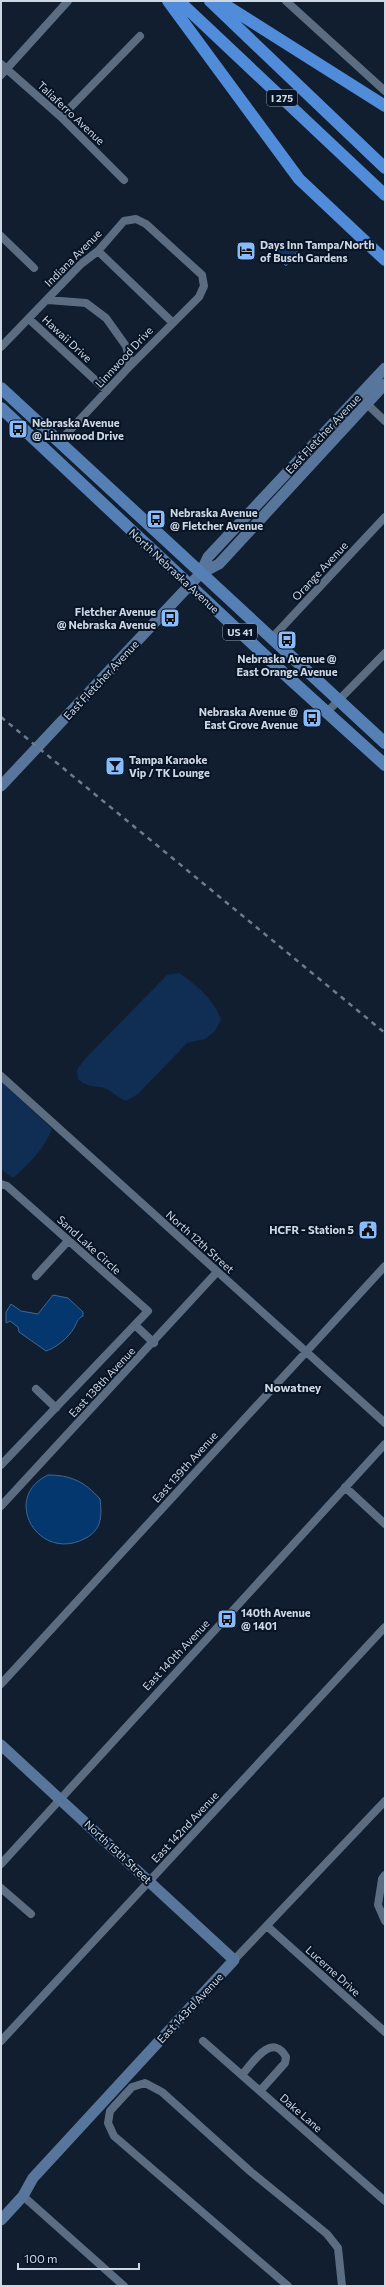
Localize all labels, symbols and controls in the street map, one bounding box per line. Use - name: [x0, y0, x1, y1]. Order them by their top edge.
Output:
- street label: Taliaferro Avenue: [35, 78, 108, 147]
- road number: I 275: [267, 90, 297, 106]
- street label: Indiana Avenue: [41, 226, 104, 289]
- place label: Days Inn Tampa/North of Busch Gardens: [260, 238, 375, 264]
- hotel icon: Days Inn Tampa/North of Busch Gardens: [235, 240, 257, 262]
- street label: Hawaii Drive: [40, 313, 95, 365]
- street label: Linnwood Drive: [92, 323, 155, 390]
- street label: East Fletcher Avenue: [282, 391, 363, 476]
- place label: Nebraska Avenue @ Linnwood Drive: [32, 416, 124, 442]
- bus stop icon: Nebraska Avenue @ Linnwood Drive: [7, 418, 29, 440]
- place label: Nebraska Avenue @ Fletcher Avenue: [170, 506, 263, 532]
- bus stop icon: Nebraska Avenue @ Fletcher Avenue: [145, 508, 167, 530]
- street label: North Nebraska Avenue: [127, 526, 222, 616]
- street label: Orange Avenue: [289, 538, 350, 603]
- place label: Fletcher Avenue @ Nebraska Avenue: [57, 605, 156, 631]
- bus stop icon: Fletcher Avenue @ Nebraska Avenue: [159, 607, 181, 629]
- road number: US 41: [223, 624, 257, 640]
- bus stop icon: Nebraska Avenue @ East Orange Avenue: [276, 629, 298, 651]
- street label: East Fletcher Avenue: [60, 637, 141, 722]
- place label: Nebraska Avenue @ East Orange Avenue: [237, 652, 338, 678]
- place label: Nebraska Avenue @ East Grove Avenue: [199, 705, 298, 731]
- bus stop icon: Nebraska Avenue @ East Grove Avenue: [301, 707, 323, 729]
- place label: Tampa Karaoke Vip / TK Lounge: [129, 753, 210, 779]
- bar icon: Tampa Karaoke Vip / TK Lounge: [104, 755, 126, 777]
- street label: North 12th Street: [164, 1208, 237, 1276]
- street label: Sand Lake Circle: [55, 1213, 124, 1277]
- public building icon: HCFR - Station 5: [357, 1219, 379, 1241]
- place label: HCFR - Station 5: [269, 1223, 354, 1236]
- street label: East 138th Avenue: [66, 1344, 138, 1419]
- district label: Nowatney: [265, 1380, 322, 1394]
- street label: East 139th Avenue: [149, 1428, 220, 1505]
- place label: 140th Avenue @ 1401: [241, 1606, 311, 1632]
- bus stop icon: 140th Avenue @ 1401: [216, 1608, 238, 1630]
- street label: East 140th Avenue: [140, 1616, 212, 1693]
- street label: East 142nd Avenue: [148, 1788, 221, 1865]
- street label: North 15th Street: [82, 1817, 155, 1886]
- street label: Lucerne Drive: [303, 1943, 363, 1999]
- street label: East 143rd Avenue: [154, 1970, 225, 2045]
- street label: Dake Lane: [278, 2091, 325, 2135]
- scale bar: [18, 2245, 139, 2271]
- text: 100 m: [24, 2251, 58, 2265]

